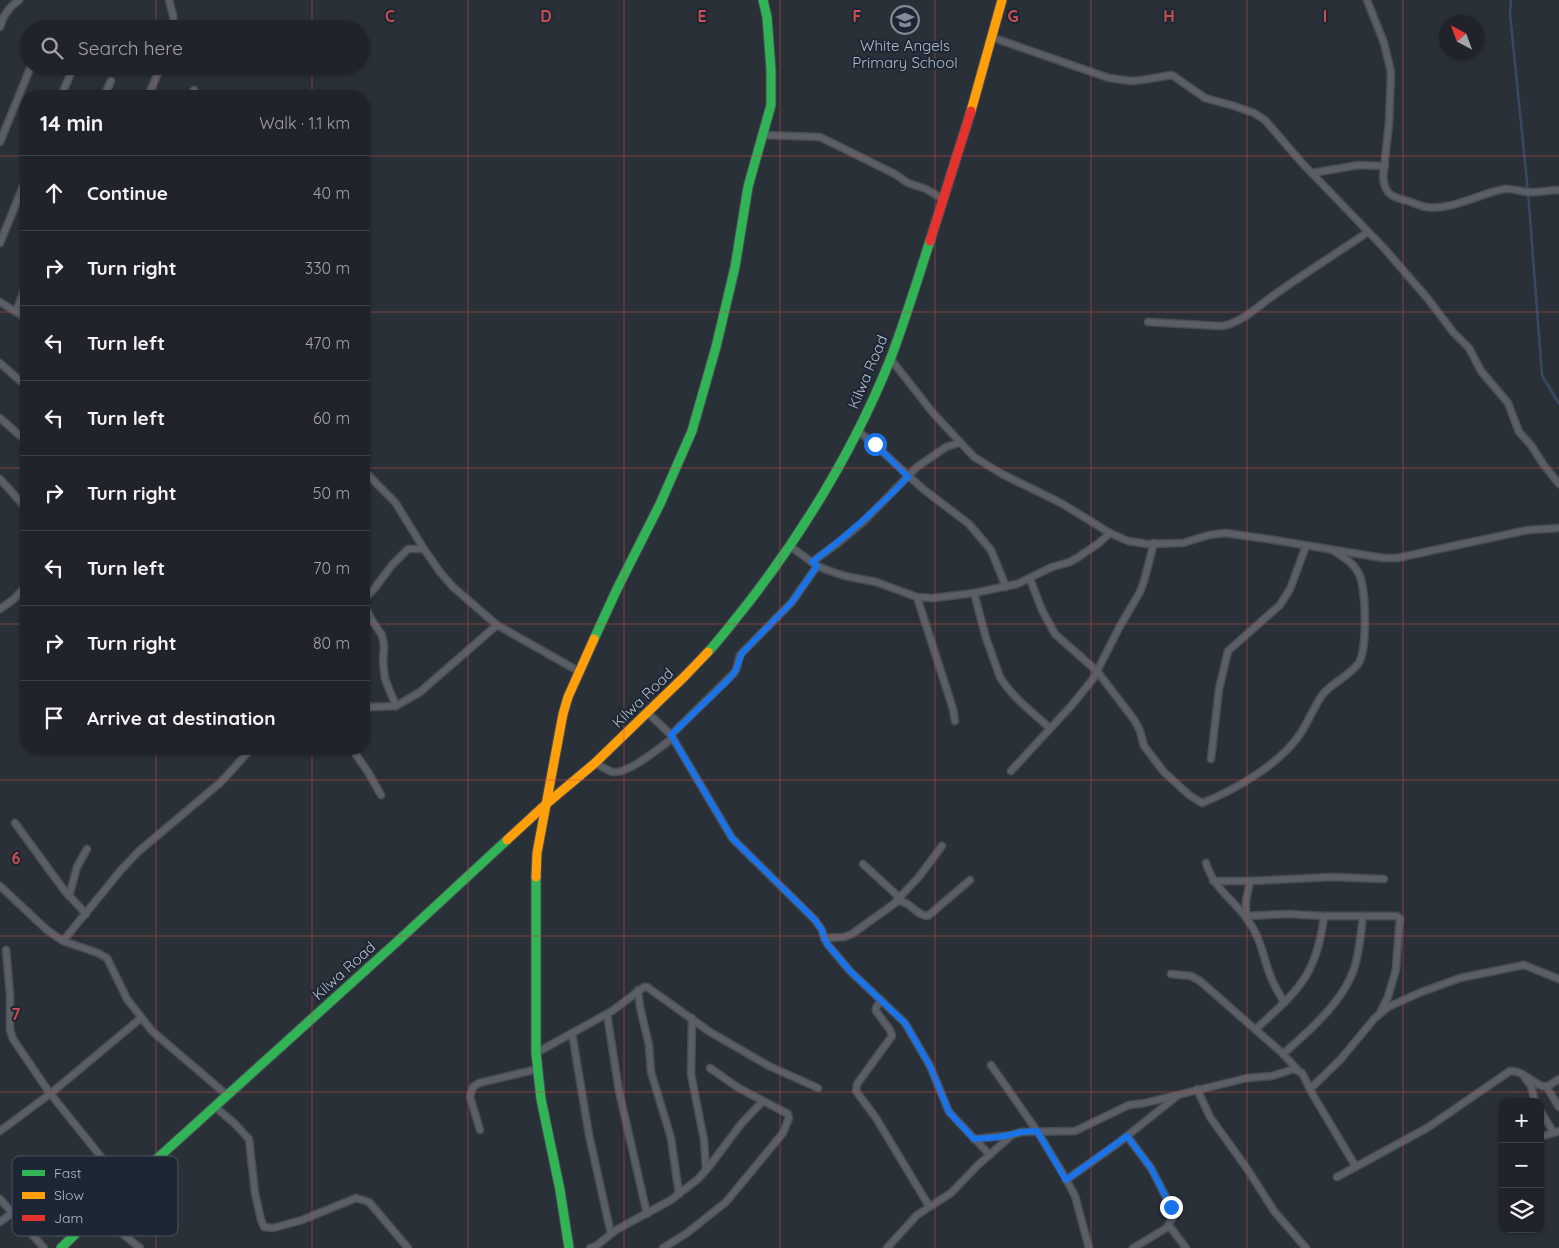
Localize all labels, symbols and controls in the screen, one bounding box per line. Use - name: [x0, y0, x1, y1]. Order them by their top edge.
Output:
- school or university icon: White Angels Primary School: [890, 5, 920, 35]
- text: C: [385, 6, 395, 26]
- text: D: [540, 6, 552, 26]
- text: E: [697, 6, 707, 26]
- text: F: [853, 6, 862, 26]
- text: G: [1007, 6, 1019, 26]
- text: H: [1163, 6, 1175, 26]
- text: I: [1323, 6, 1327, 26]
- north arrow: [1439, 15, 1484, 60]
- search box: [20, 20, 370, 75]
- icon: search: [38, 34, 66, 62]
- text: Search here: [78, 36, 183, 60]
- place label: White Angels Primary School: [852, 36, 958, 72]
- text: 14 min: [40, 110, 103, 136]
- text: Walk · 1.1 km: [259, 113, 350, 133]
- icon: ahead: [40, 179, 68, 207]
- text: Continue: [87, 181, 168, 205]
- text: 40 m: [313, 183, 350, 203]
- icon: right: [40, 254, 68, 282]
- text: Turn right: [87, 256, 176, 280]
- text: 330 m: [305, 258, 350, 278]
- icon: left: [40, 329, 68, 357]
- text: Turn left: [87, 331, 165, 355]
- street label: Kilwa Road: [843, 332, 892, 412]
- text: 470 m: [305, 333, 350, 353]
- icon: left: [40, 404, 68, 432]
- text: Turn left: [87, 406, 165, 430]
- text: 60 m: [313, 408, 350, 428]
- route start: [864, 433, 887, 456]
- icon: right: [40, 479, 68, 507]
- text: Turn right: [87, 481, 176, 505]
- text: 50 m: [313, 483, 350, 503]
- icon: left: [40, 554, 68, 582]
- text: Turn left: [87, 556, 165, 580]
- text: 70 m: [313, 558, 350, 578]
- icon: right: [40, 629, 68, 657]
- text: Turn right: [87, 631, 176, 655]
- text: 80 m: [313, 633, 350, 653]
- street label: Kilwa Road: [608, 664, 677, 732]
- icon: arrive: [40, 704, 68, 732]
- text: Arrive at destination: [87, 706, 276, 730]
- text: 6: [12, 848, 21, 868]
- street label: Kilwa Road: [308, 937, 379, 1004]
- text: 7: [12, 1004, 21, 1024]
- map controls: [1499, 1098, 1544, 1233]
- button: +: [1499, 1098, 1544, 1143]
- button: −: [1499, 1143, 1544, 1188]
- legend: [12, 1156, 178, 1236]
- text: Fast: [54, 1164, 82, 1182]
- text: Slow: [54, 1186, 84, 1204]
- button: layers: [1499, 1188, 1544, 1233]
- route end: [1160, 1196, 1183, 1219]
- text: Jam: [54, 1209, 83, 1227]

